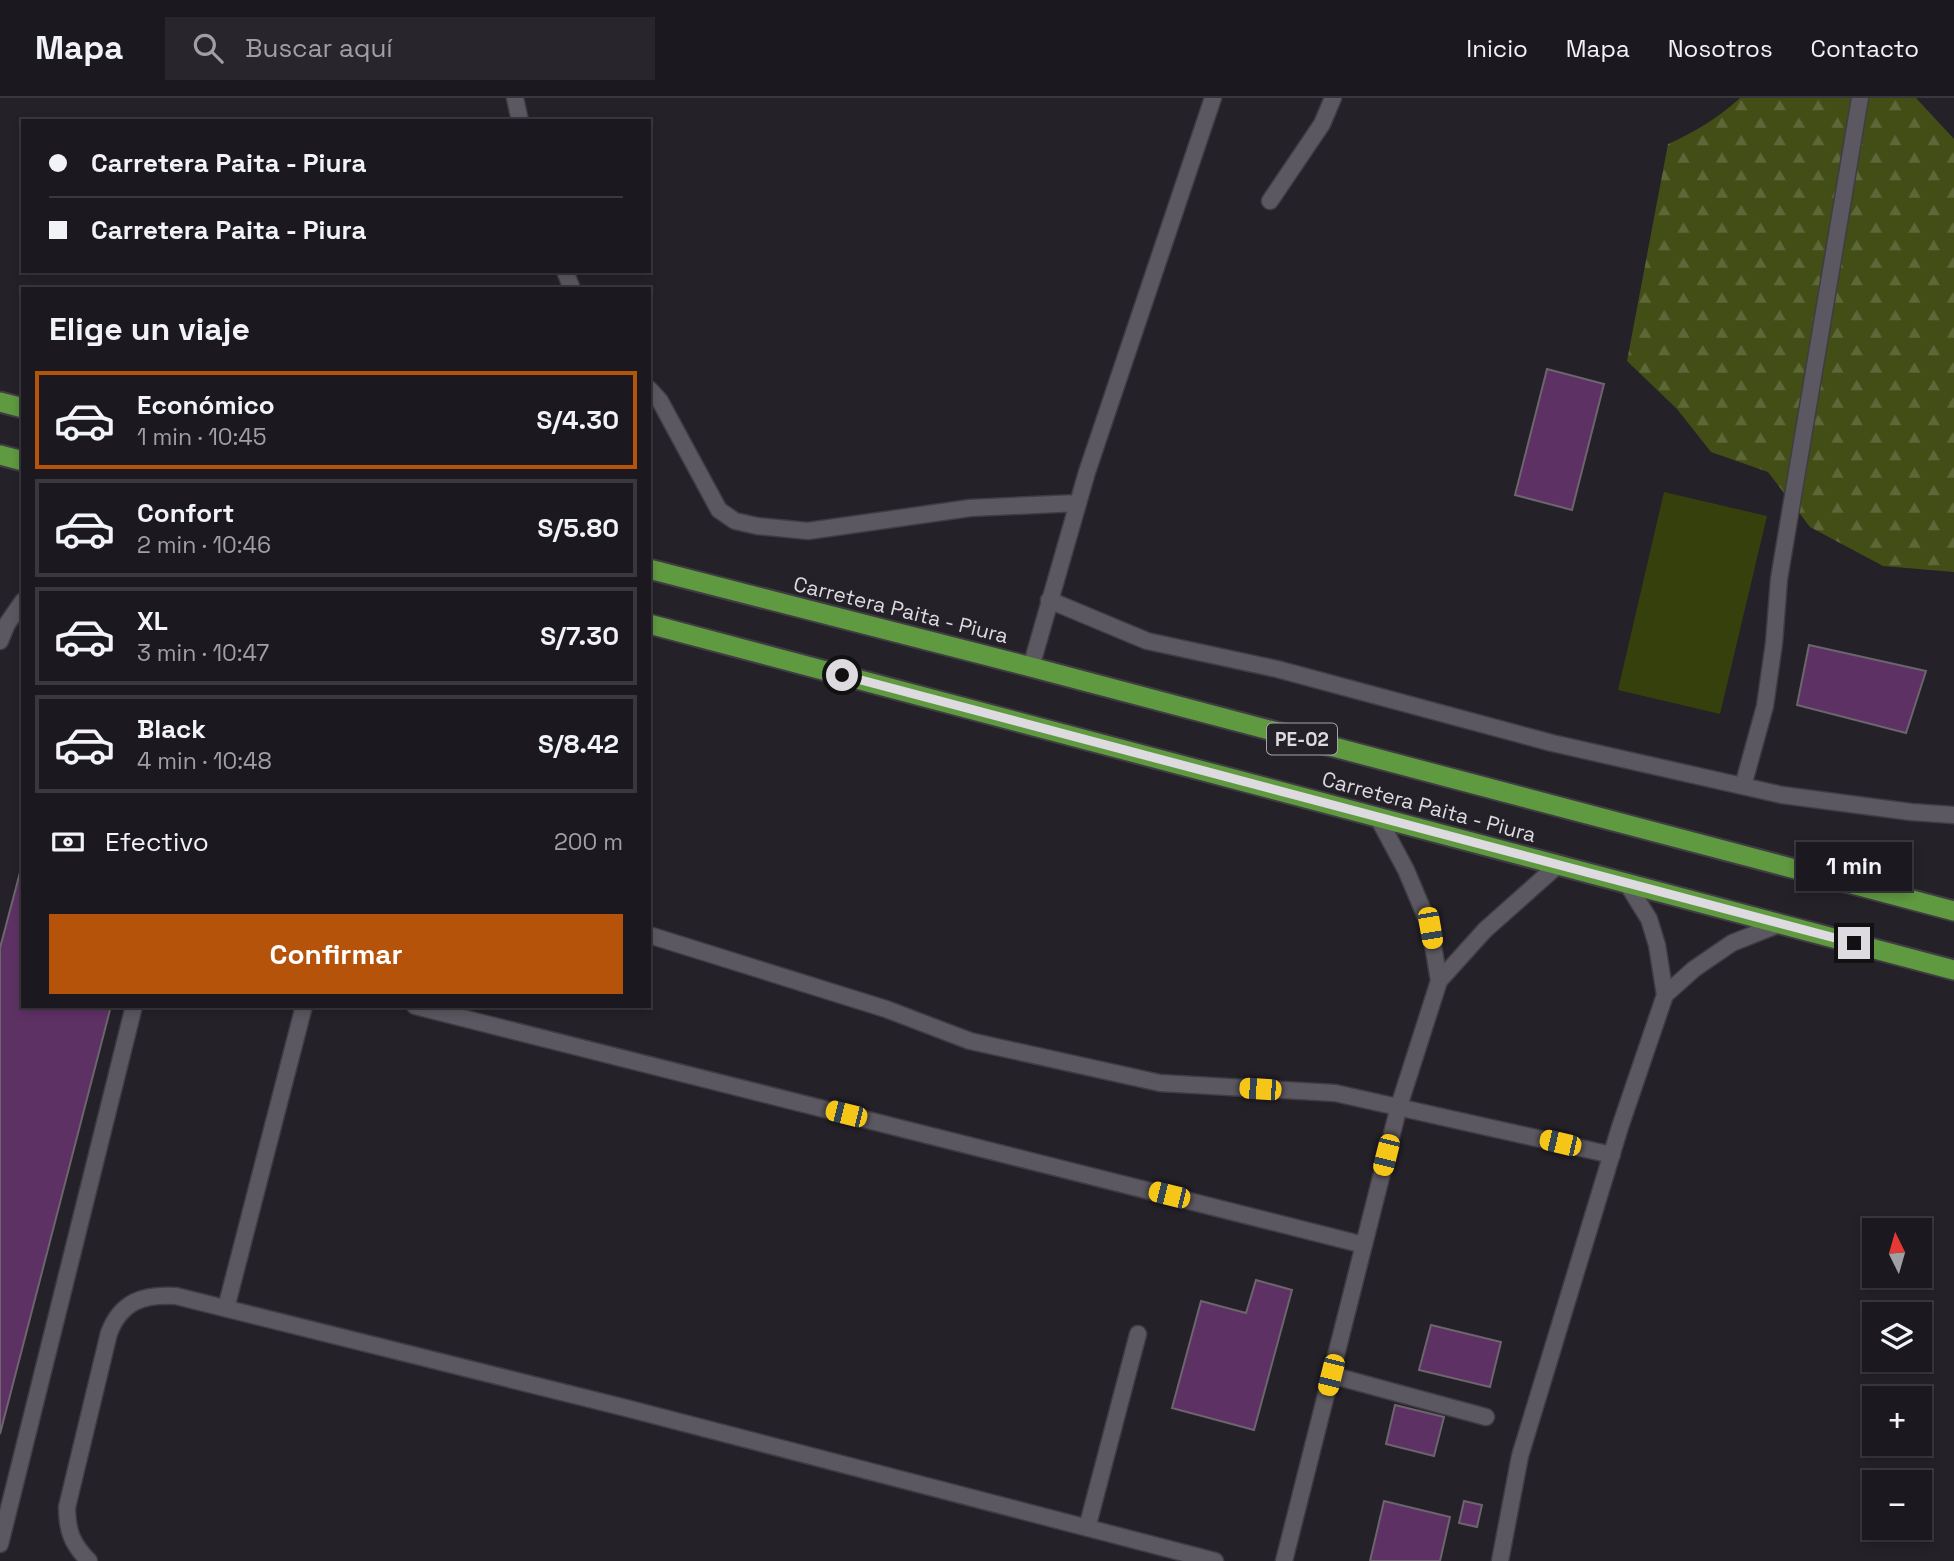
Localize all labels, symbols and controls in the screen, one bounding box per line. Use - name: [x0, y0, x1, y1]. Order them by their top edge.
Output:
- search box: [165, 17, 655, 80]
- text: Mapa: [35, 27, 123, 69]
- icon: search: [189, 29, 227, 67]
- text: Buscar aquí: [245, 31, 393, 65]
- text: Inicio: [1466, 33, 1528, 64]
- text: Mapa: [1566, 33, 1630, 64]
- text: Nosotros: [1668, 33, 1773, 64]
- text: Contacto: [1811, 33, 1919, 64]
- text: Carretera Paita - Piura: [91, 146, 367, 180]
- text: Carretera Paita - Piura: [91, 213, 367, 247]
- text: Elige un viaje: [49, 309, 250, 349]
- text: Económico: [137, 388, 275, 422]
- icon: car: [53, 389, 116, 452]
- text: S/4.30: [536, 403, 619, 437]
- text: 1 min · 10:45: [137, 422, 267, 452]
- text: Confort: [137, 496, 234, 530]
- icon: car: [53, 497, 116, 560]
- text: S/5.80: [538, 511, 619, 545]
- text: 2 min · 10:46: [137, 530, 271, 560]
- street label: Carretera Paita - Piura: [791, 570, 1011, 649]
- text: XL: [137, 604, 168, 638]
- icon: car: [53, 605, 116, 668]
- text: S/7.30: [540, 619, 619, 653]
- text: 3 min · 10:47: [137, 638, 269, 668]
- route start: [826, 659, 858, 691]
- text: Black: [137, 712, 206, 746]
- icon: car: [53, 713, 116, 776]
- road number: PE-02: [1267, 724, 1337, 754]
- text: S/8.42: [538, 727, 619, 761]
- text: 4 min · 10:48: [137, 746, 272, 776]
- street label: Carretera Paita - Piura: [1319, 765, 1539, 848]
- icon: cash: [49, 823, 87, 861]
- text: Efectivo: [105, 825, 209, 859]
- text: 200 m: [554, 827, 623, 857]
- callout: 1 min: [1796, 842, 1912, 890]
- text: 1 min: [1826, 851, 1882, 881]
- car: [1417, 905, 1444, 951]
- button: Confirmar: [49, 914, 623, 994]
- route end: [1838, 927, 1870, 959]
- car: [1239, 1077, 1282, 1101]
- car: [824, 1099, 869, 1129]
- car: [1538, 1128, 1583, 1158]
- car: [1371, 1132, 1402, 1178]
- car: [1147, 1180, 1192, 1210]
- north arrow: [1862, 1218, 1932, 1288]
- map controls: [1862, 1218, 1932, 1540]
- button: layers: [1862, 1302, 1932, 1372]
- car: [1316, 1352, 1347, 1398]
- button: +: [1862, 1386, 1932, 1456]
- button: −: [1862, 1470, 1932, 1540]

